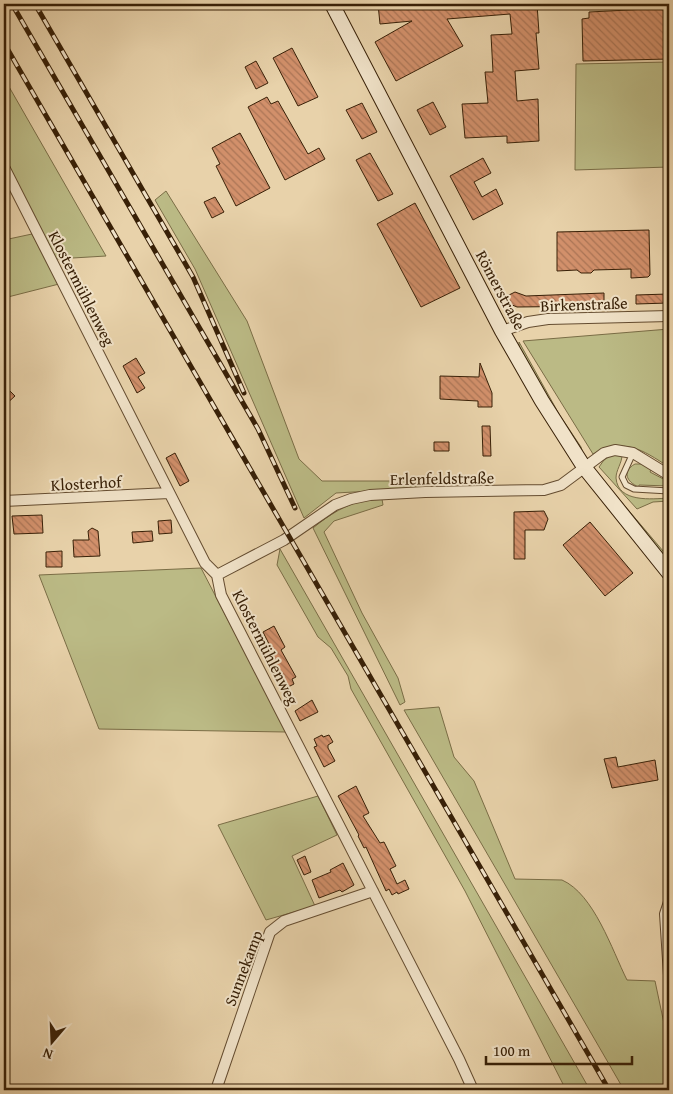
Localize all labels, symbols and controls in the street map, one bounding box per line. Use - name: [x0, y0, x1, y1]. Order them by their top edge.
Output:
- street label: Klostermühlenweg: [43, 226, 121, 350]
- street label: Römerstraße: [470, 246, 532, 334]
- street label: Birkenstraße: [540, 290, 628, 318]
- street label: Erlenfeldstraße: [390, 465, 494, 491]
- street label: Klosterhof: [50, 469, 124, 497]
- street label: Klostermühlenweg: [227, 585, 305, 709]
- street label: Sunnekamp: [218, 926, 269, 1009]
- north arrow: [28, 1016, 78, 1066]
- scale bar: [486, 1034, 632, 1066]
- text: 100 m: [493, 1040, 531, 1061]
- text: N: [39, 1043, 55, 1065]

